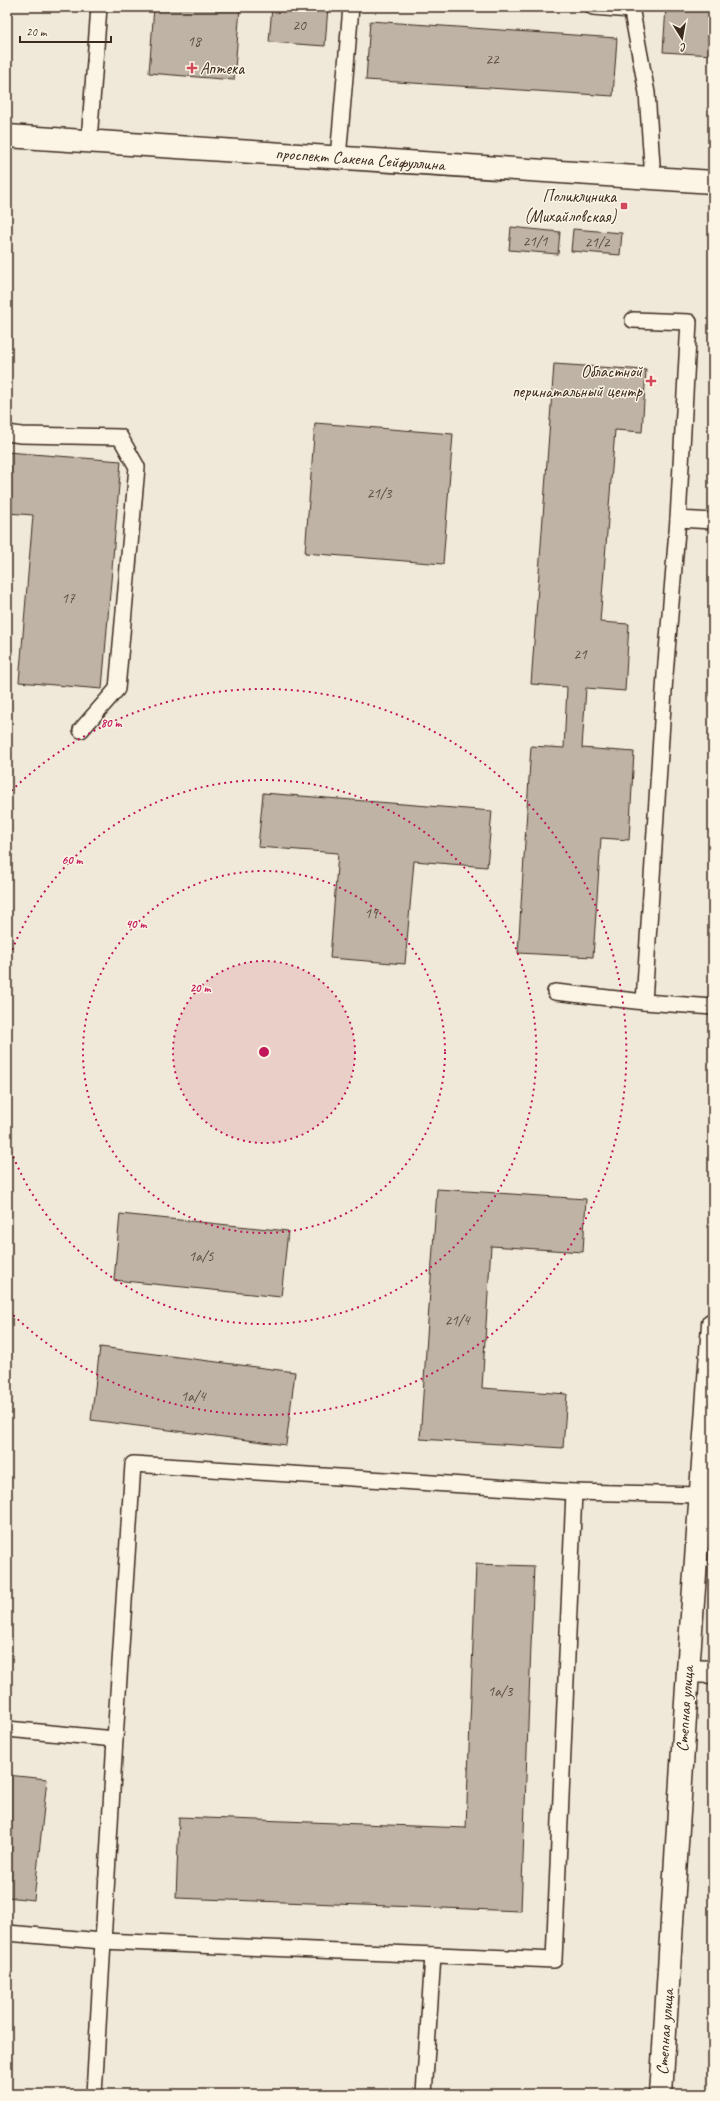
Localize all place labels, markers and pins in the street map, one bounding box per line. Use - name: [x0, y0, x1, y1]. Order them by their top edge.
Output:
- place label: Аптека: [200, 58, 245, 79]
- marker: Аптека: [187, 63, 197, 73]
- place label: Поликлиника (Михайловская): [524, 186, 617, 227]
- marker: Поликлиника (Михайловская): [619, 201, 629, 211]
- place label: Областной перинатальный центр: [512, 361, 644, 402]
- marker: Областной перинатальный центр: [645, 375, 657, 387]
- centre of rings: [257, 1045, 271, 1059]

